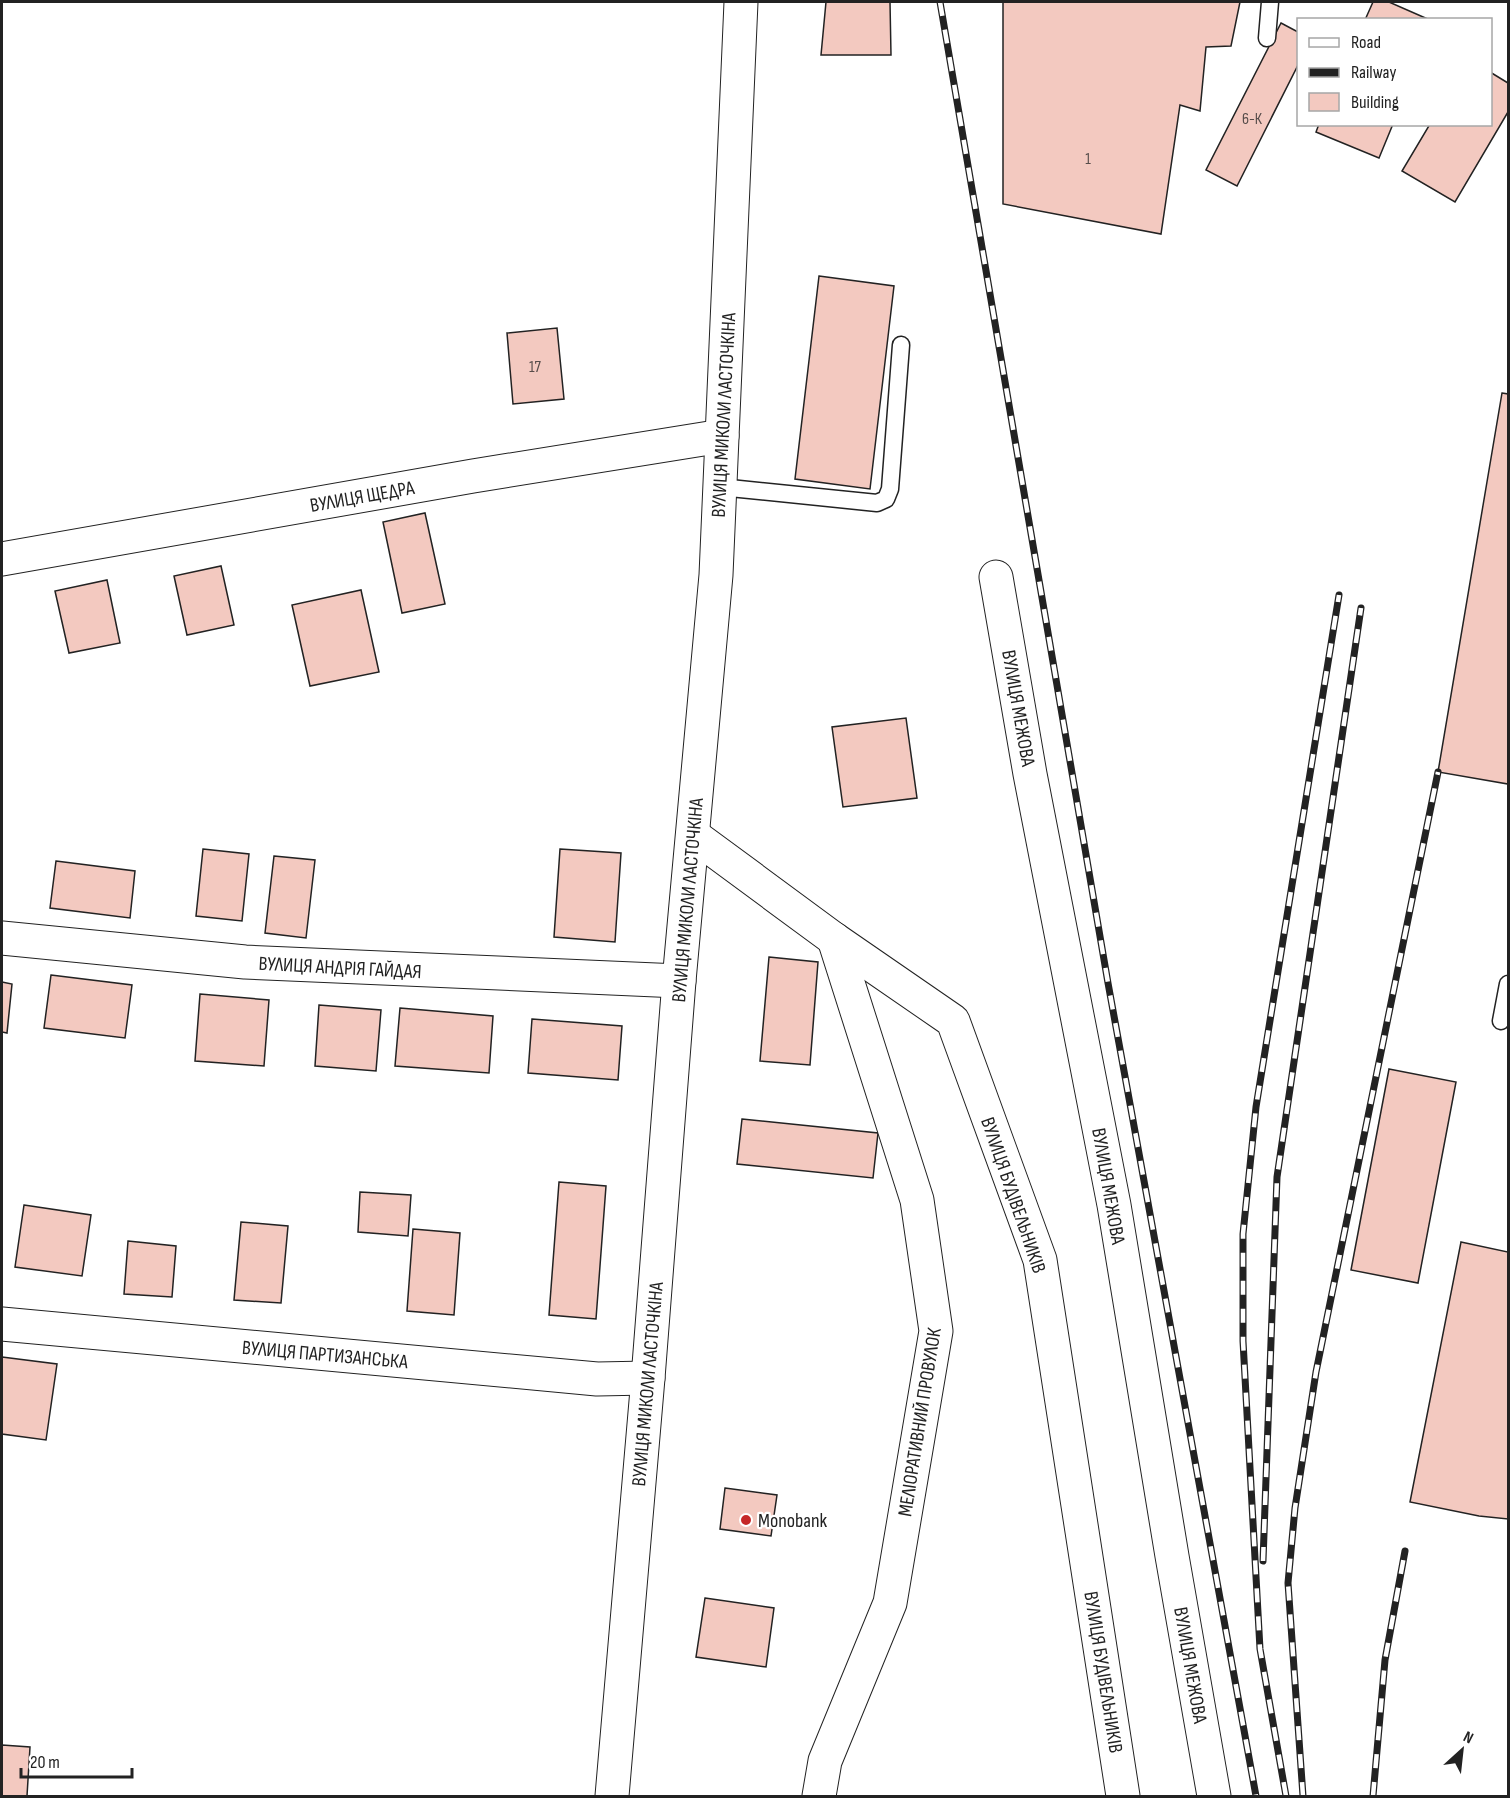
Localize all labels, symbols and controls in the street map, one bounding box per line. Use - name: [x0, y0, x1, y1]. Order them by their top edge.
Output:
- legend: [1297, 18, 1492, 126]
- text: Road: [1351, 32, 1381, 53]
- text: Railway: [1351, 62, 1396, 83]
- text: Building: [1351, 92, 1399, 113]
- house number: 6-К: [1242, 110, 1263, 129]
- house number: 1: [1085, 150, 1091, 169]
- street label: ВУЛИЦЯ МИКОЛИ ЛАСТОЧКІНА: [707, 312, 741, 518]
- house number: 17: [529, 358, 542, 377]
- street label: ВУЛИЦЯ ЩЕДРА: [308, 476, 417, 518]
- street label: ВУЛИЦЯ МЕЖОВА: [996, 648, 1040, 769]
- street label: ВУЛИЦЯ МИКОЛИ ЛАСТОЧКІНА: [667, 796, 709, 1003]
- street label: ВУЛИЦЯ АНДРІЯ ГАЙДАЯ: [258, 952, 422, 984]
- street label: ВУЛИЦЯ БУДІВЕЛЬНИКІВ: [975, 1114, 1051, 1277]
- street label: ВУЛИЦЯ МЕЖОВА: [1086, 1126, 1130, 1247]
- street label: ВУЛИЦЯ МИКОЛИ ЛАСТОЧКІНА: [627, 1280, 669, 1487]
- street label: МЕЛІОРАТИВНИЙ ПРОВУЛОК: [893, 1326, 947, 1518]
- street label: ВУЛИЦЯ ПАРТИЗАНСЬКА: [241, 1336, 409, 1374]
- place label: Monobank: [758, 1509, 828, 1533]
- marker: Monobank: [739, 1513, 753, 1527]
- street label: ВУЛИЦЯ БУДІВЕЛЬНИКІВ: [1078, 1590, 1128, 1755]
- street label: ВУЛИЦЯ МЕЖОВА: [1168, 1605, 1212, 1726]
- north arrow: [1432, 1720, 1492, 1780]
- text: N: [1460, 1728, 1476, 1748]
- scale bar: [21, 1741, 132, 1779]
- text: 20 m: [30, 1752, 60, 1773]

